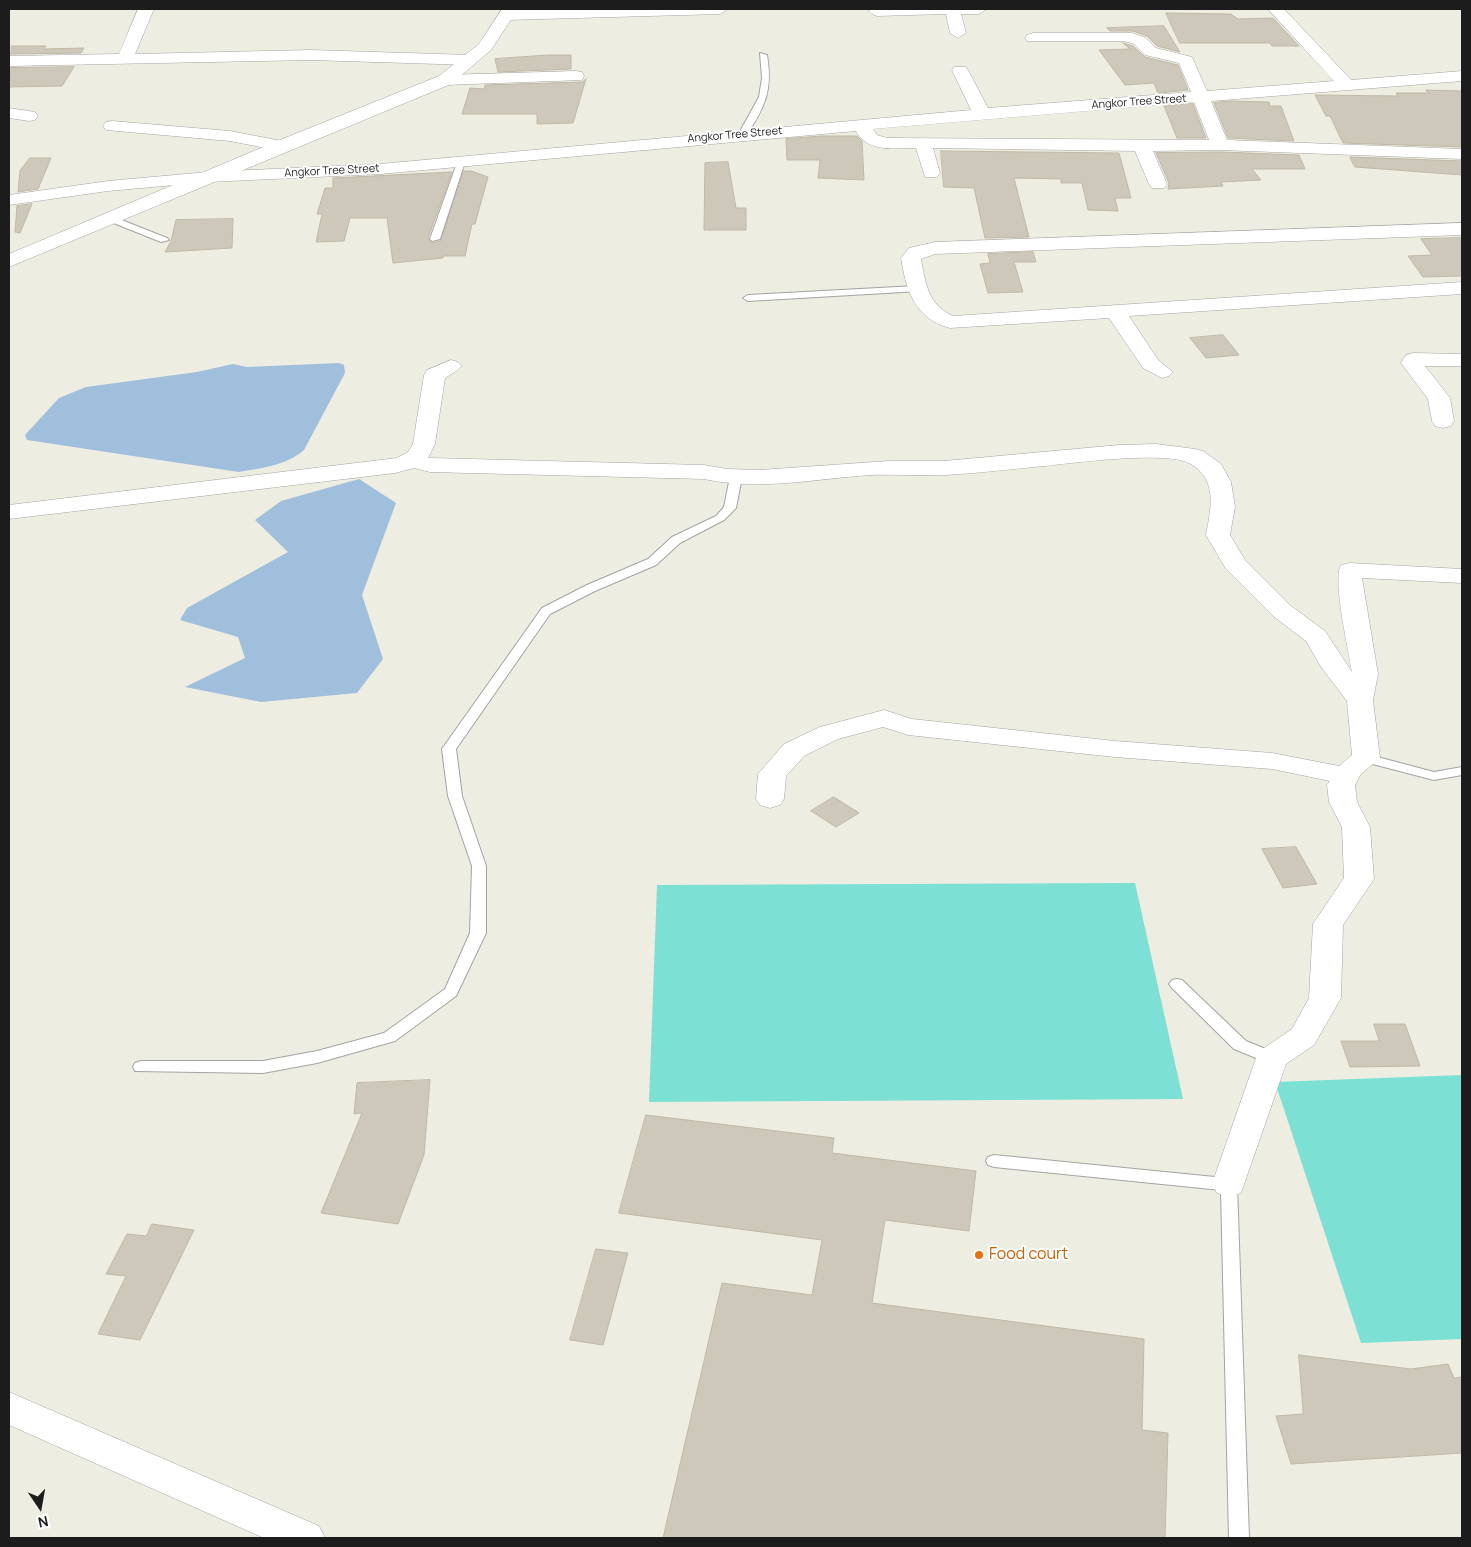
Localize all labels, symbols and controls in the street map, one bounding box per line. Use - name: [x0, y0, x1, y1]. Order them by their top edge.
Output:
- street label: Angkor Tree Street: [1091, 92, 1187, 112]
- street label: Angkor Tree Street: [687, 124, 783, 146]
- street label: Angkor Tree Street: [284, 162, 380, 180]
- place label: Food court: [989, 1245, 1068, 1265]
- marker: Food court: [973, 1249, 985, 1261]
- north arrow: [15, 1482, 65, 1532]
- text: N: [36, 1512, 50, 1532]

